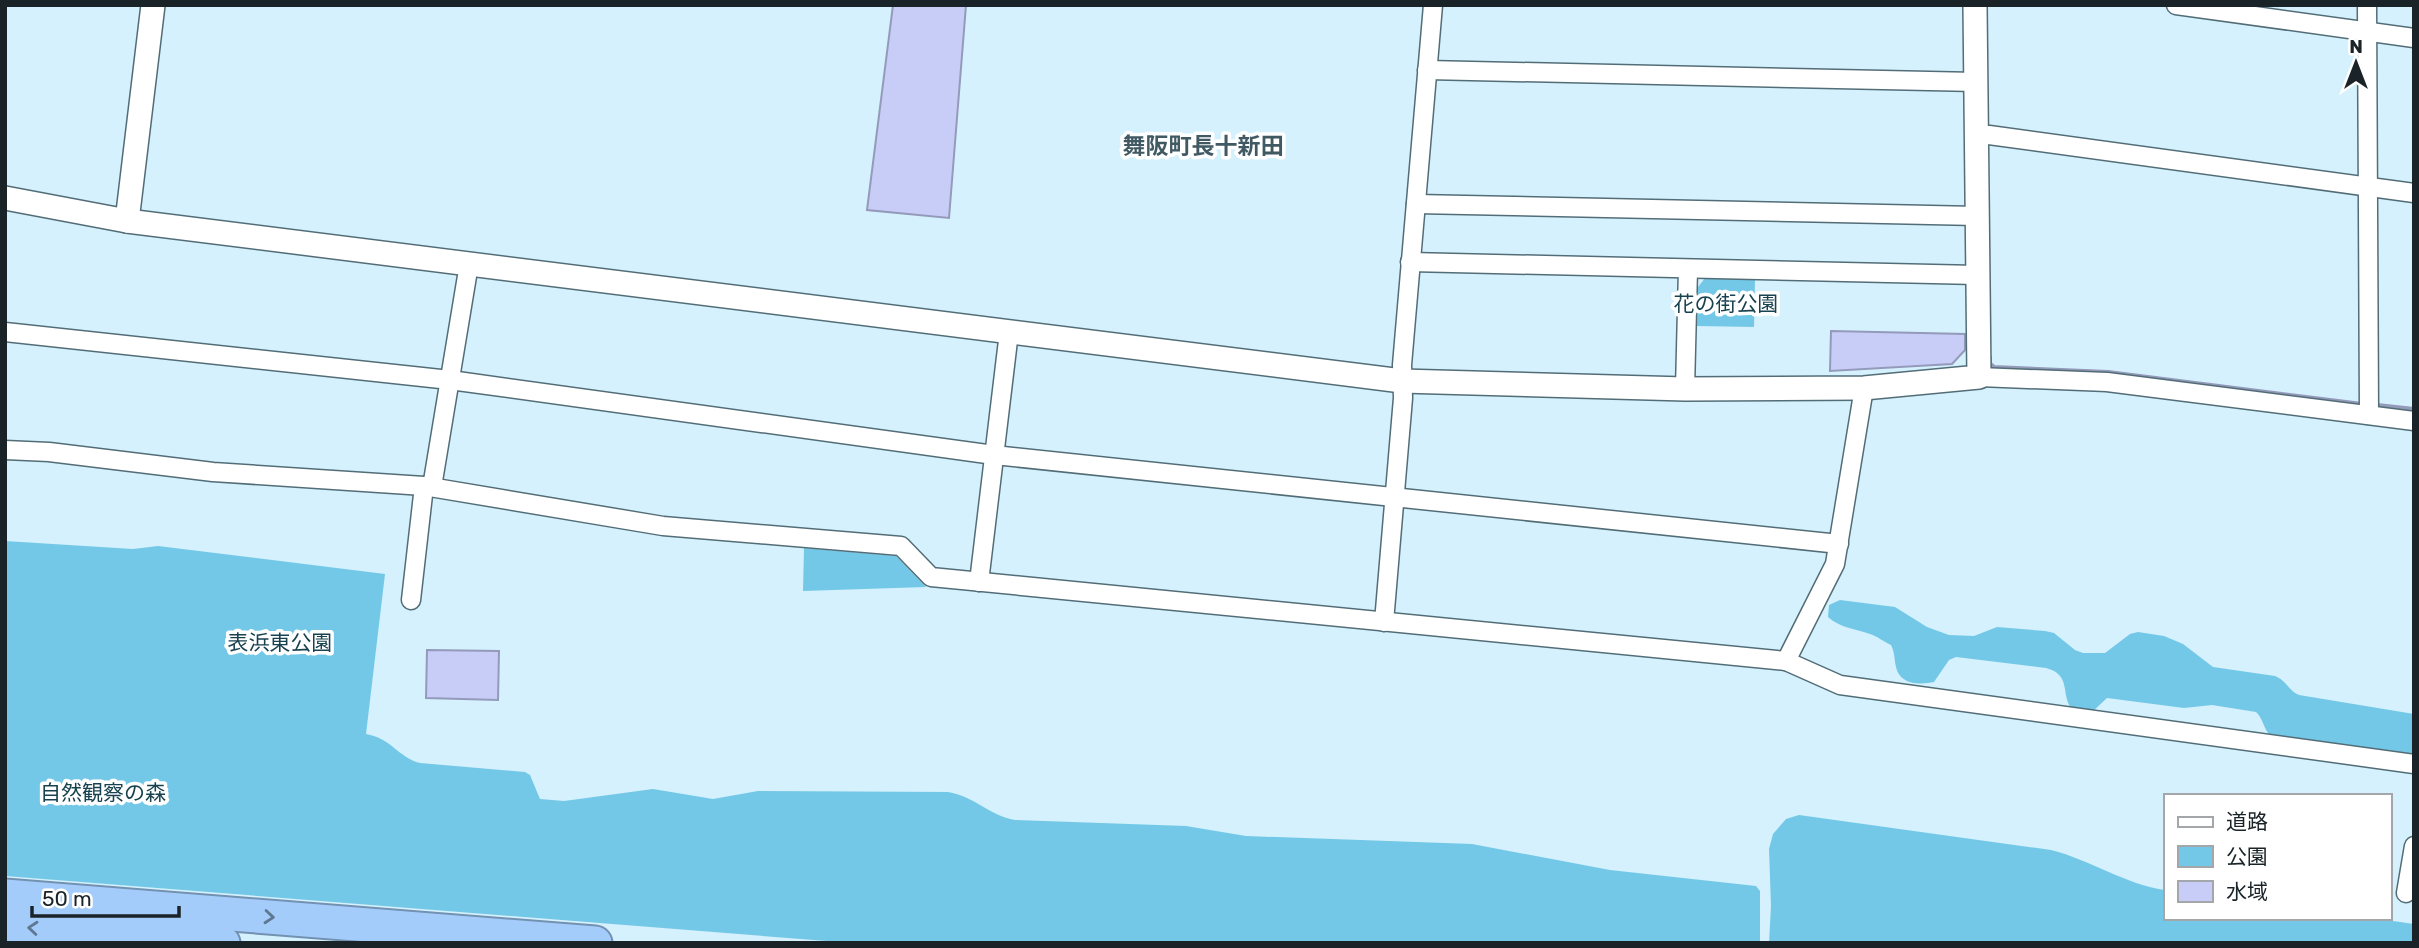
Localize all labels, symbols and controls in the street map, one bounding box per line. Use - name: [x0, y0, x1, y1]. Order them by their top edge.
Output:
- north arrow: [2321, 28, 2391, 98]
- text: N: [2349, 35, 2363, 58]
- district label: 舞阪町長十新田: [1123, 132, 1284, 160]
- park label: 花の街公園: [1674, 291, 1779, 316]
- park label: 表浜東公園: [228, 630, 333, 655]
- park label: 自然観察の森: [40, 780, 166, 805]
- legend: [2164, 794, 2391, 920]
- text: 道路: [2226, 809, 2268, 834]
- text: 公園: [2226, 844, 2268, 869]
- scale bar: [32, 874, 178, 918]
- text: 水域: [2226, 879, 2268, 904]
- text: 50 m: [42, 886, 92, 911]
- one-way arrow: [263, 909, 274, 924]
- one-way arrow: [27, 921, 38, 936]

